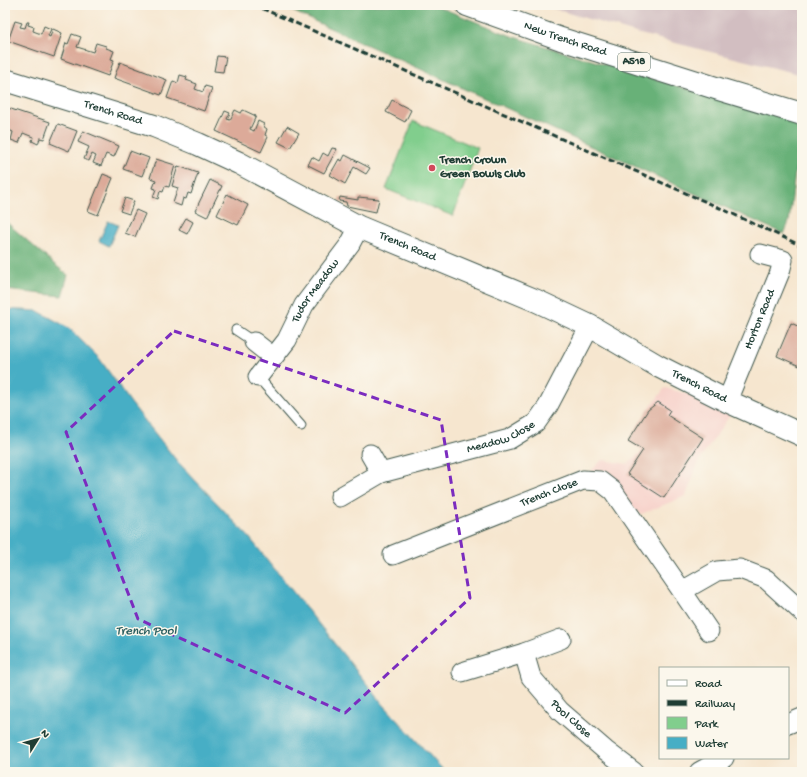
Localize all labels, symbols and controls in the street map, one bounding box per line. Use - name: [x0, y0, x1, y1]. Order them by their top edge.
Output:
- street label: New Trench Road: [522, 19, 609, 60]
- road number: A518: [618, 53, 650, 71]
- street label: Trench Road: [81, 97, 145, 129]
- place label: Trench Crown Green Bowls Club: [439, 154, 526, 182]
- marker: Trench Crown Green Bowls Club: [427, 163, 437, 173]
- street label: Trench Road: [376, 229, 439, 266]
- street label: Tudor Meadow: [289, 256, 343, 326]
- street label: Horton Road: [742, 287, 779, 352]
- street label: Trench Road: [668, 366, 730, 407]
- street label: Meadow Close: [465, 418, 539, 457]
- street label: Trench Close: [518, 475, 581, 511]
- water label: Trench Pool: [116, 624, 177, 639]
- legend: [659, 667, 789, 759]
- text: Road: [695, 678, 722, 692]
- street label: Pool Close: [546, 697, 594, 742]
- text: Railway: [695, 698, 735, 712]
- text: Park: [694, 718, 720, 732]
- north arrow: [18, 719, 58, 759]
- text: N: [37, 728, 51, 741]
- text: Water: [695, 738, 729, 752]

